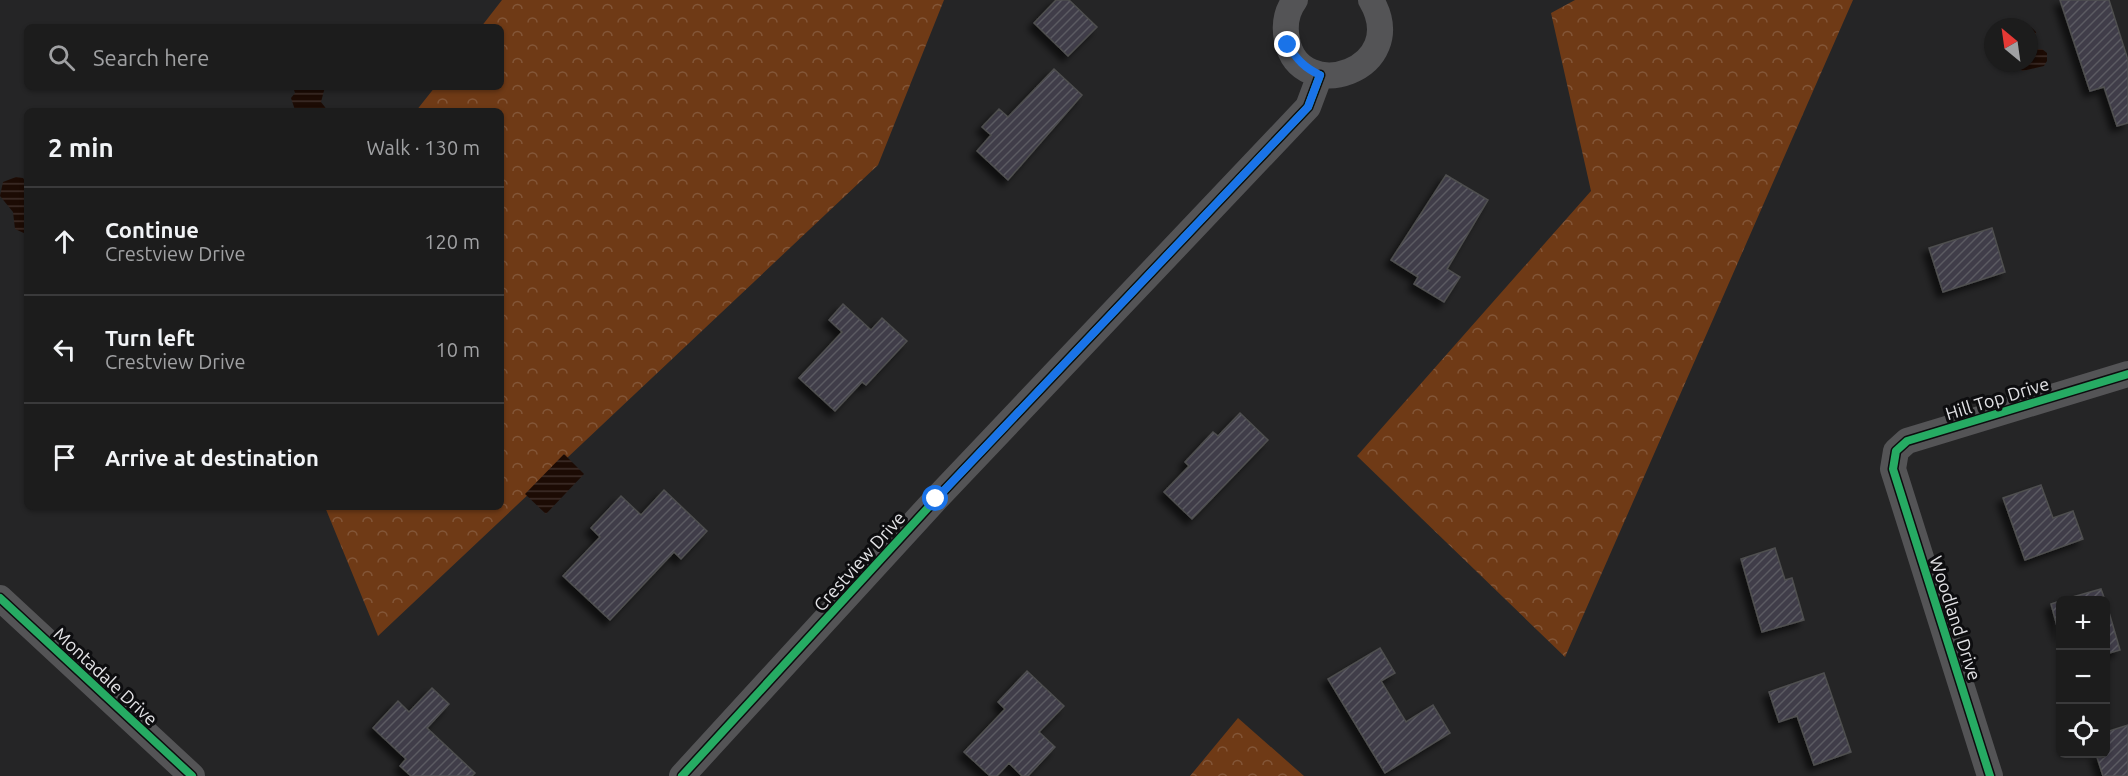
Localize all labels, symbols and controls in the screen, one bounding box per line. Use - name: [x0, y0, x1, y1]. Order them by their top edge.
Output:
- north arrow: [1984, 18, 2038, 72]
- search box: [24, 24, 504, 90]
- route end: [1274, 31, 1300, 57]
- icon: search: [45, 41, 78, 74]
- text: Search here: [93, 45, 209, 70]
- text: 2 min: [48, 133, 114, 162]
- text: Walk · 130 m: [367, 136, 480, 159]
- text: Continue: [105, 217, 199, 242]
- icon: ahead: [48, 225, 81, 258]
- text: 120 m: [424, 230, 480, 253]
- text: Crestview Drive: [105, 242, 245, 265]
- text: Turn left: [105, 325, 195, 350]
- icon: left: [48, 333, 81, 366]
- text: 10 m: [436, 338, 480, 361]
- text: Crestview Drive: [105, 350, 245, 373]
- street label: Hill Top Drive: [1943, 373, 2051, 423]
- icon: arrive: [48, 441, 81, 474]
- text: Arrive at destination: [105, 445, 319, 470]
- route start: [922, 485, 948, 511]
- street label: Crestview Drive: [809, 507, 909, 615]
- street label: Woodland Drive: [1926, 553, 1986, 683]
- map controls: [2056, 596, 2110, 758]
- button: +: [2056, 596, 2110, 650]
- street label: Montadale Drive: [50, 623, 162, 729]
- button: −: [2056, 650, 2110, 704]
- button: locate: [2056, 704, 2110, 758]

